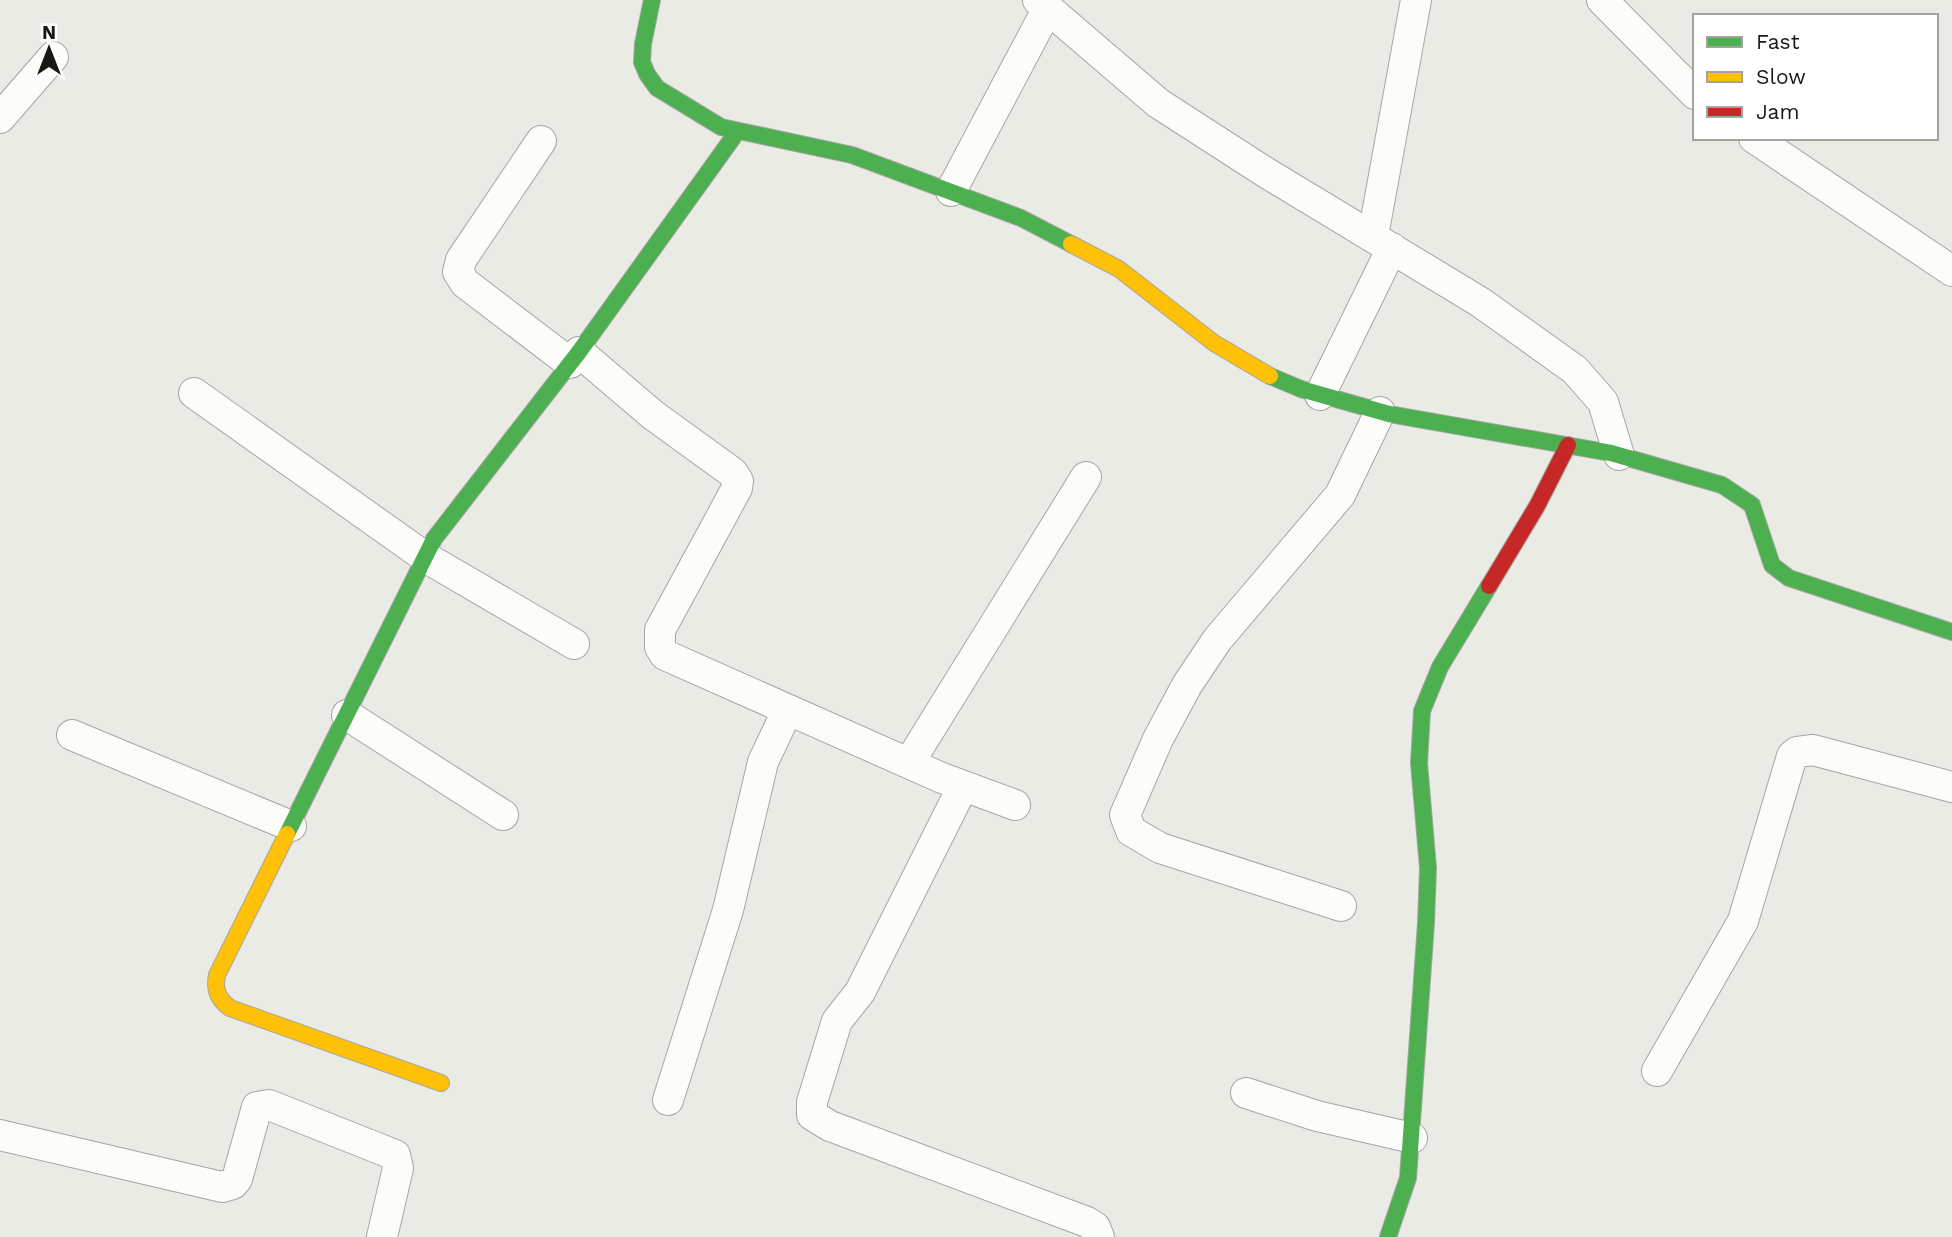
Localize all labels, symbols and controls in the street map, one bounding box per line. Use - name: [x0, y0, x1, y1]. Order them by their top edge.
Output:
- north arrow: [14, 14, 84, 84]
- legend: [1693, 14, 1938, 140]
- text: N: [42, 21, 56, 44]
- text: Fast: [1756, 29, 1800, 54]
- text: Slow: [1756, 64, 1806, 89]
- text: Jam: [1756, 99, 1799, 124]

